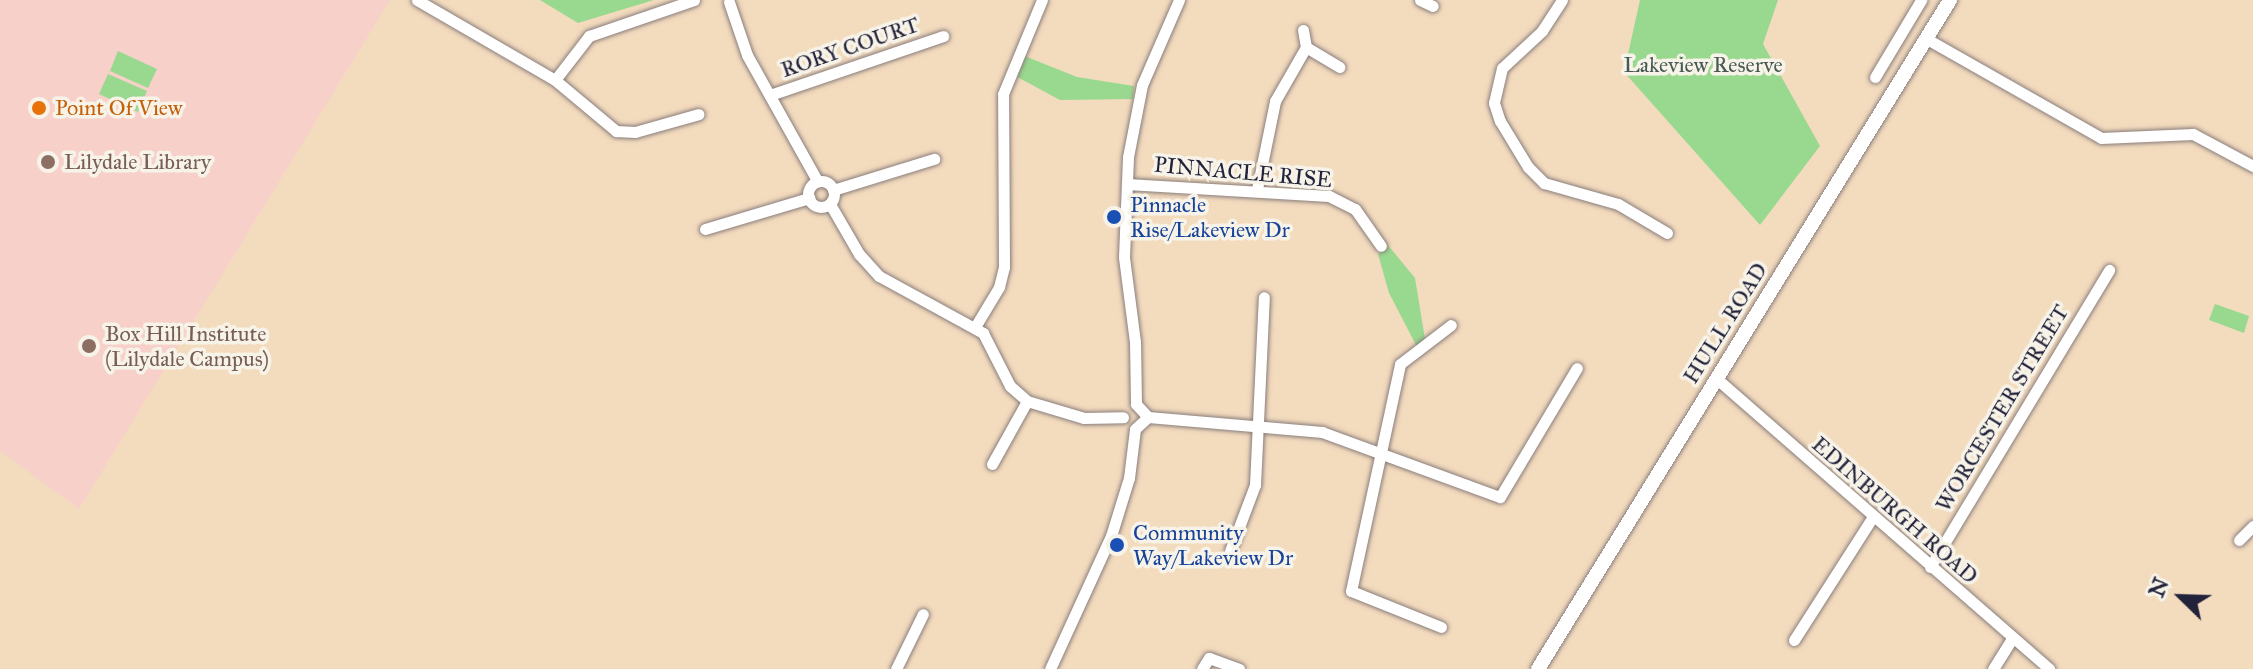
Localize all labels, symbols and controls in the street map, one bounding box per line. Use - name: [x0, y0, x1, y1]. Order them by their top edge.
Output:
- street label: RORY COURT: [777, 11, 923, 83]
- park label: Lakeview Reserve: [1623, 52, 1783, 78]
- place label: Point Of View: [55, 95, 182, 121]
- marker: Point Of View: [30, 99, 48, 117]
- place label: Lilydale Library: [64, 149, 211, 175]
- street label: PINNACLE RISE: [1153, 151, 1333, 193]
- marker: Lilydale Library: [39, 153, 57, 171]
- place label: Pinnacle Rise/Lakeview Dr: [1130, 191, 1290, 242]
- marker: Pinnacle Rise/Lakeview Dr: [1105, 208, 1123, 226]
- street label: HULL ROAD: [1677, 258, 1773, 388]
- street label: WORCESTER STREET: [1930, 300, 2074, 516]
- place label: Box Hill Institute (Lilydale Campus): [105, 320, 269, 372]
- marker: Box Hill Institute (Lilydale Campus): [80, 337, 98, 355]
- street label: EDINBURGH ROAD: [1807, 431, 1983, 589]
- place label: Community Way/Lakeview Dr: [1133, 519, 1293, 570]
- marker: Community Way/Lakeview Dr: [1108, 536, 1126, 554]
- north arrow: [2141, 557, 2221, 637]
- text: N: [2142, 574, 2175, 601]

